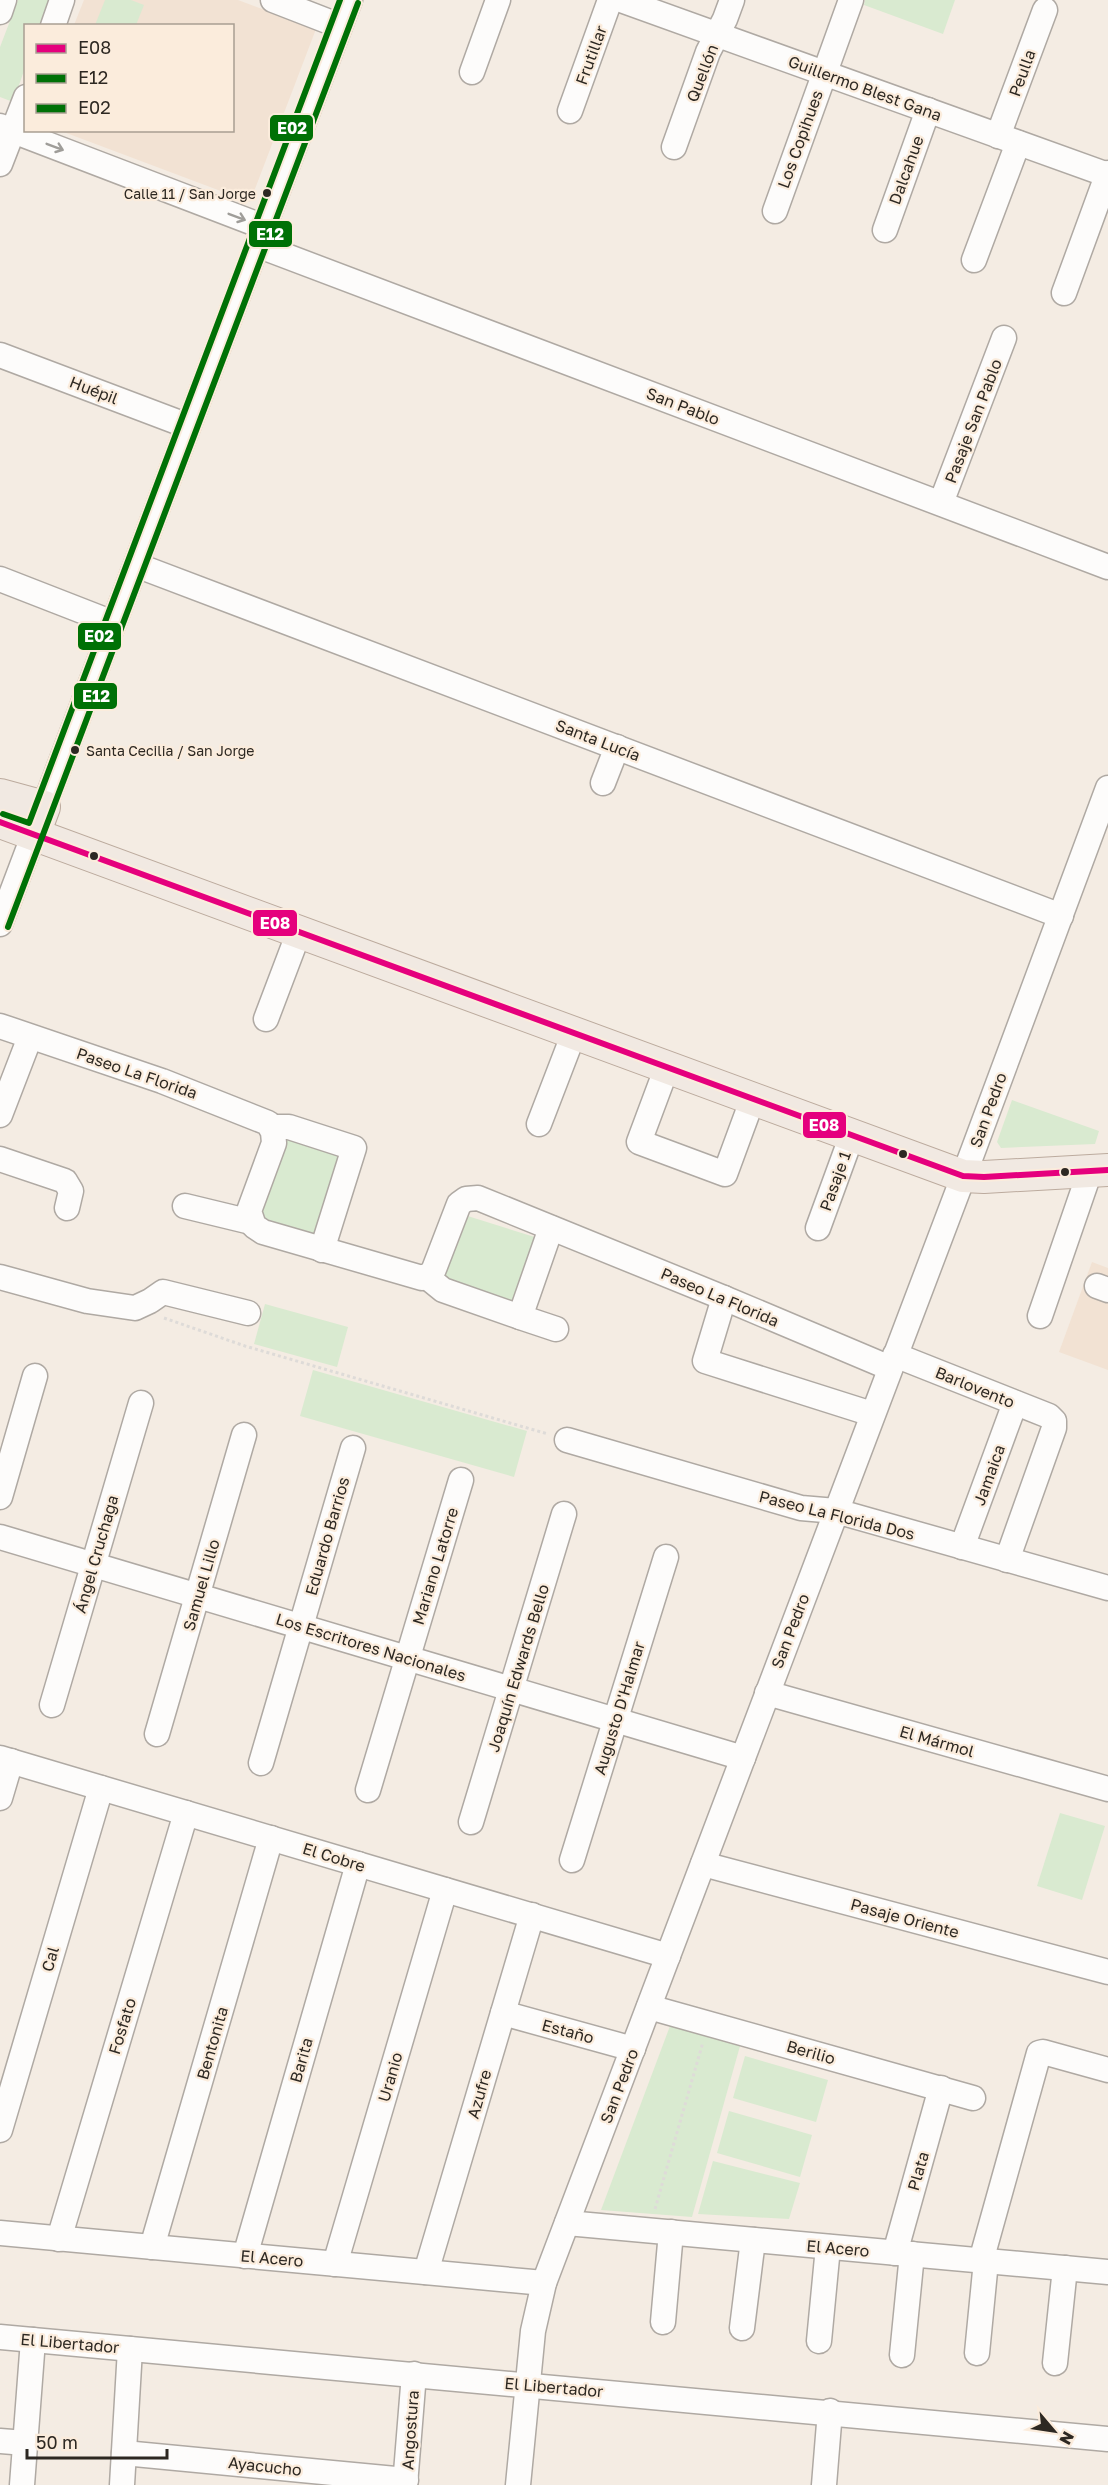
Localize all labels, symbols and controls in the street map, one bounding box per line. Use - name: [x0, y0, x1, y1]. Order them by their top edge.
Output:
- street label: Frutillar: [571, 23, 611, 87]
- legend: [24, 24, 234, 132]
- text: E08: [78, 36, 111, 58]
- street label: Quellón: [682, 41, 722, 105]
- street label: Peulla: [1004, 47, 1040, 99]
- street label: Guillermo Blest Gana: [786, 51, 944, 125]
- text: E12: [78, 66, 108, 88]
- street label: Los Copihues: [773, 87, 827, 191]
- text: E02: [78, 96, 111, 118]
- line badge: E02: [269, 114, 314, 142]
- text: E02: [277, 118, 307, 138]
- street label: Dalcahue: [884, 133, 928, 207]
- one-way arrow: [45, 142, 63, 153]
- place label: Calle 11 / San Jorge: [124, 185, 256, 202]
- marker: Calle 11 / San Jorge: [261, 187, 273, 199]
- one-way arrow: [227, 212, 246, 223]
- line badge: E12: [248, 220, 293, 248]
- text: E12: [256, 224, 284, 244]
- street label: Pasaje San Pablo: [940, 356, 1006, 486]
- street label: Huépil: [67, 372, 121, 408]
- street label: San Pablo: [644, 383, 722, 429]
- line badge: E02: [77, 622, 122, 651]
- text: E02: [84, 626, 114, 646]
- line badge: E12: [73, 682, 118, 710]
- text: E12: [82, 686, 110, 706]
- street label: Santa Lucía: [553, 715, 643, 765]
- place label: Santa Cecilia / San Jorge: [86, 742, 254, 759]
- marker: Santa Cecilia / San Jorge: [69, 744, 81, 756]
- unlabelled marker: [88, 850, 100, 862]
- line badge: E08: [252, 909, 298, 937]
- text: E08: [260, 913, 290, 933]
- street label: Paseo La Florida: [74, 1043, 200, 1103]
- street label: San Pedro: [965, 1070, 1011, 1150]
- line badge: E08: [802, 1111, 847, 1139]
- text: E08: [809, 1115, 839, 1135]
- street label: Pasaje 1: [815, 1148, 855, 1214]
- unlabelled marker: [897, 1148, 909, 1160]
- unlabelled marker: [1059, 1166, 1071, 1178]
- street label: Paseo La Florida: [658, 1263, 782, 1331]
- street label: Barlovento: [932, 1362, 1018, 1412]
- street label: Jamaica: [969, 1442, 1009, 1508]
- street label: Eduardo Barrios: [301, 1474, 353, 1598]
- street label: Paseo La Florida Dos: [757, 1486, 917, 1544]
- street label: Ángel Cruchaga: [70, 1493, 122, 1615]
- street label: Mariano Latorre: [408, 1505, 462, 1627]
- street label: Samuel Lillo: [178, 1537, 224, 1633]
- street label: Joaquín Edwards Bello: [483, 1582, 553, 1754]
- street label: San Pedro: [767, 1591, 813, 1671]
- street label: Los Escritores Nacionales: [274, 1609, 468, 1685]
- street label: Augusto D'Halmar: [589, 1639, 649, 1777]
- street label: El Mármol: [897, 1721, 977, 1761]
- street label: El Cobre: [300, 1838, 368, 1876]
- street label: Pasaje Oriente: [849, 1894, 961, 1942]
- street label: Cal: [37, 1944, 63, 1974]
- street label: Fosfato: [104, 1995, 140, 2057]
- street label: Bentonita: [192, 2004, 232, 2082]
- street label: Estaño: [540, 2014, 596, 2048]
- street label: Barita: [285, 2035, 317, 2085]
- street label: Berilio: [784, 2036, 838, 2068]
- street label: San Pedro: [596, 2046, 642, 2126]
- street label: Uranio: [373, 2050, 407, 2104]
- street label: Azufre: [463, 2067, 495, 2121]
- street label: Plata: [903, 2149, 933, 2193]
- street label: El Acero: [806, 2235, 870, 2261]
- street label: El Acero: [240, 2245, 304, 2271]
- street label: El Libertador: [20, 2329, 120, 2357]
- street label: El Libertador: [504, 2373, 604, 2401]
- street label: Angostura: [397, 2390, 423, 2470]
- north arrow: [1024, 2401, 1084, 2461]
- scale bar: [27, 2422, 166, 2460]
- text: N: [1055, 2428, 1079, 2448]
- text: 50 m: [36, 2431, 78, 2453]
- street label: Ayacucho: [227, 2452, 303, 2480]

